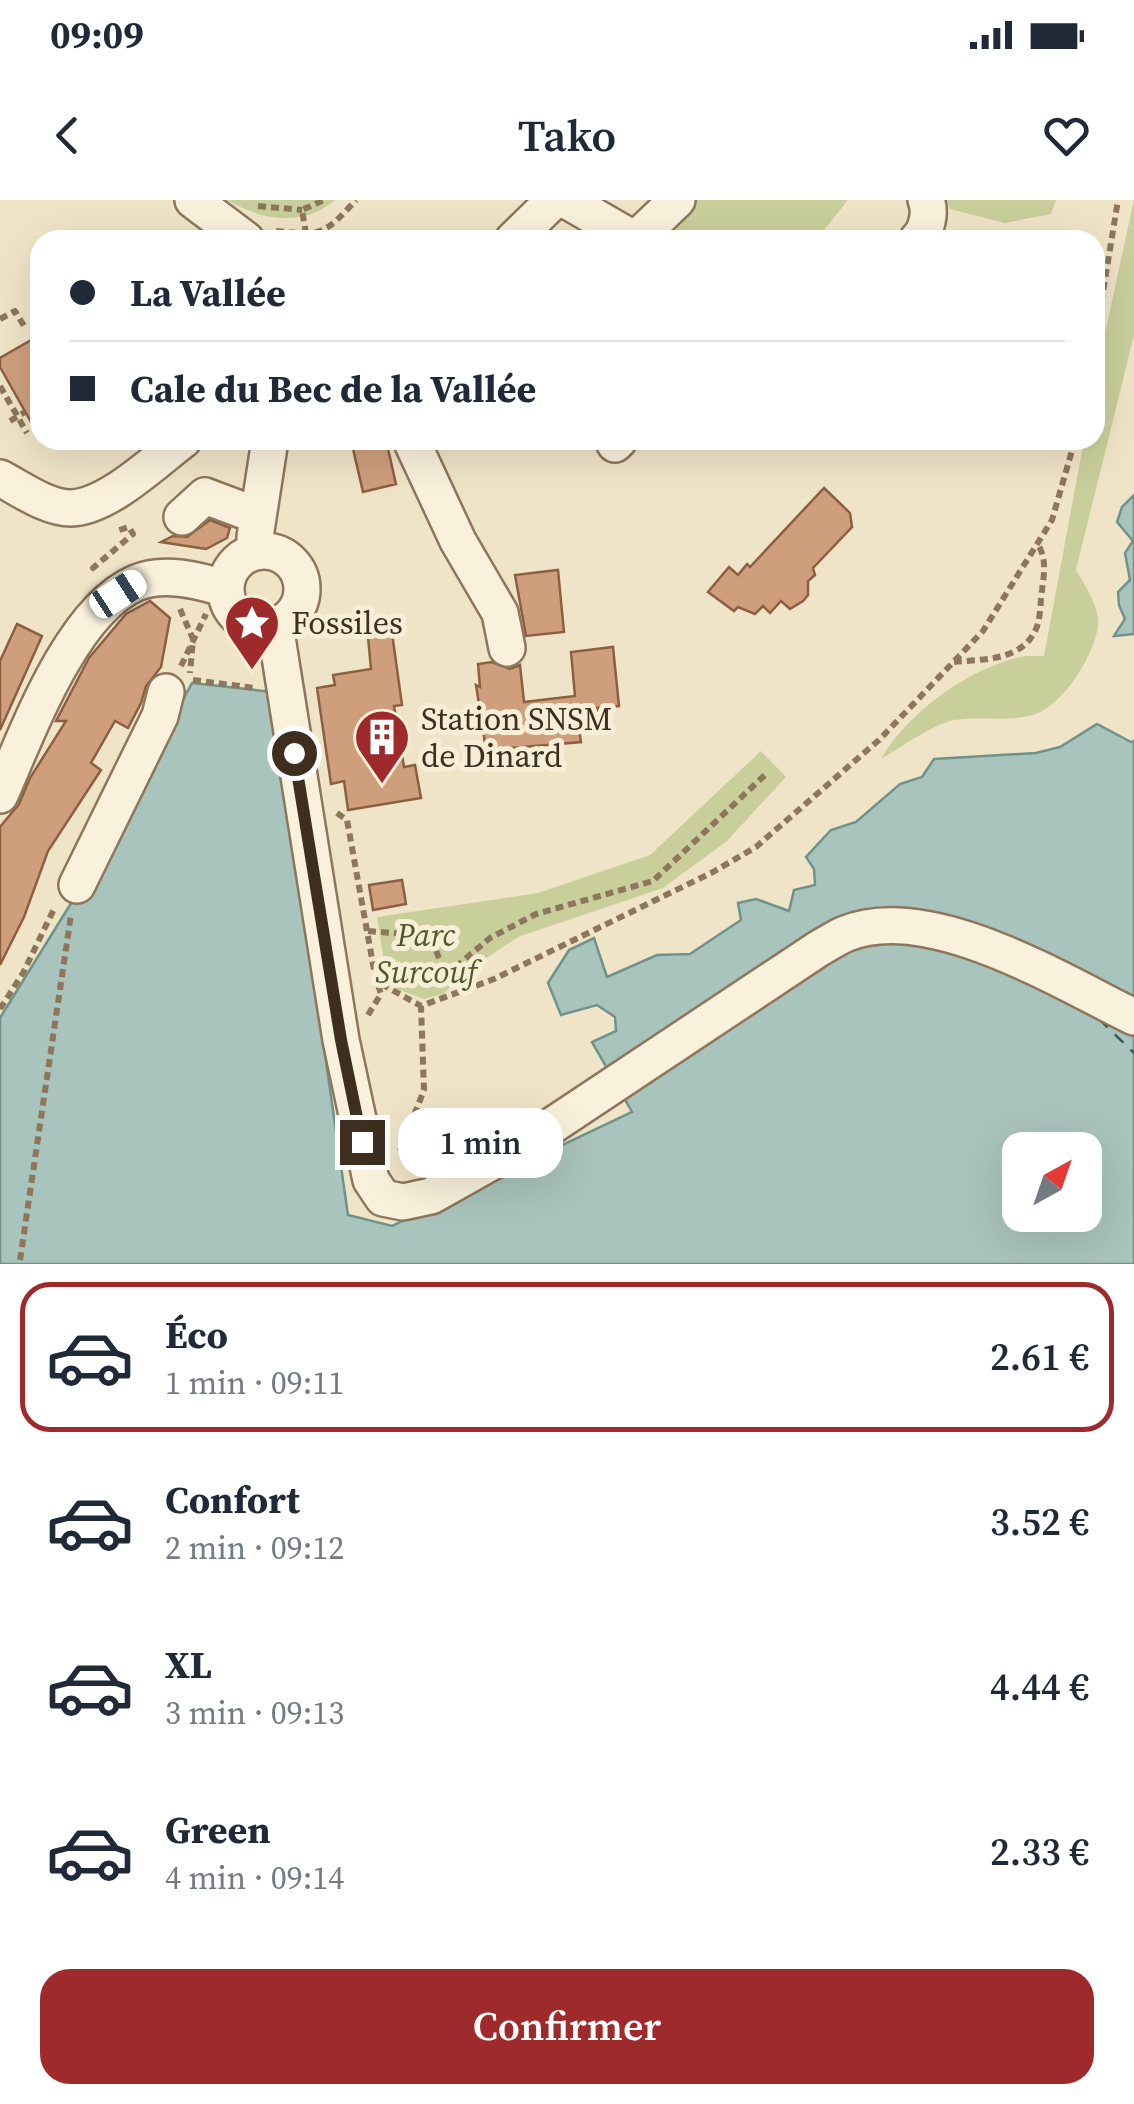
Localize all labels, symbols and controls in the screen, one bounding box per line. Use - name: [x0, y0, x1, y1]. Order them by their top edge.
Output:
- text: 09:09: [50, 9, 144, 61]
- text: Tako: [518, 104, 616, 166]
- icon: back: [40, 108, 95, 163]
- icon: heart: [1039, 108, 1094, 163]
- text: La Vallée: [130, 267, 286, 319]
- text: Cale du Bec de la Vallée: [130, 363, 536, 415]
- car: [85, 565, 151, 623]
- place icon: Fossiles: [222, 593, 282, 672]
- place label: Fossiles: [291, 601, 403, 645]
- place label: Station SNSM de Dinard: [421, 697, 612, 778]
- building icon: Station SNSM de Dinard: [352, 707, 412, 786]
- route start: [272, 731, 317, 776]
- park label: Parc Surcouf: [375, 913, 482, 994]
- callout: 1 min: [397, 1107, 562, 1177]
- route end: [340, 1120, 385, 1165]
- text: 1 min: [439, 1121, 522, 1165]
- north arrow: [1002, 1132, 1102, 1232]
- map controls: [1002, 1132, 1102, 1232]
- text: Éco: [165, 1309, 228, 1361]
- icon: car: [45, 1312, 135, 1402]
- text: 2.61 €: [990, 1331, 1089, 1383]
- text: 1 min · 09:11: [165, 1361, 344, 1405]
- text: Confort: [165, 1474, 300, 1526]
- icon: car: [45, 1477, 135, 1567]
- text: 3.52 €: [990, 1496, 1089, 1548]
- text: 2 min · 09:12: [165, 1526, 344, 1570]
- text: XL: [165, 1639, 212, 1691]
- icon: car: [45, 1642, 135, 1732]
- text: 4.44 €: [990, 1661, 1089, 1713]
- text: 3 min · 09:13: [165, 1691, 344, 1735]
- text: Green: [165, 1804, 271, 1856]
- icon: car: [45, 1807, 135, 1897]
- text: 2.33 €: [990, 1826, 1089, 1878]
- text: 4 min · 09:14: [165, 1856, 344, 1900]
- button: Confirmer: [40, 1969, 1094, 2084]

